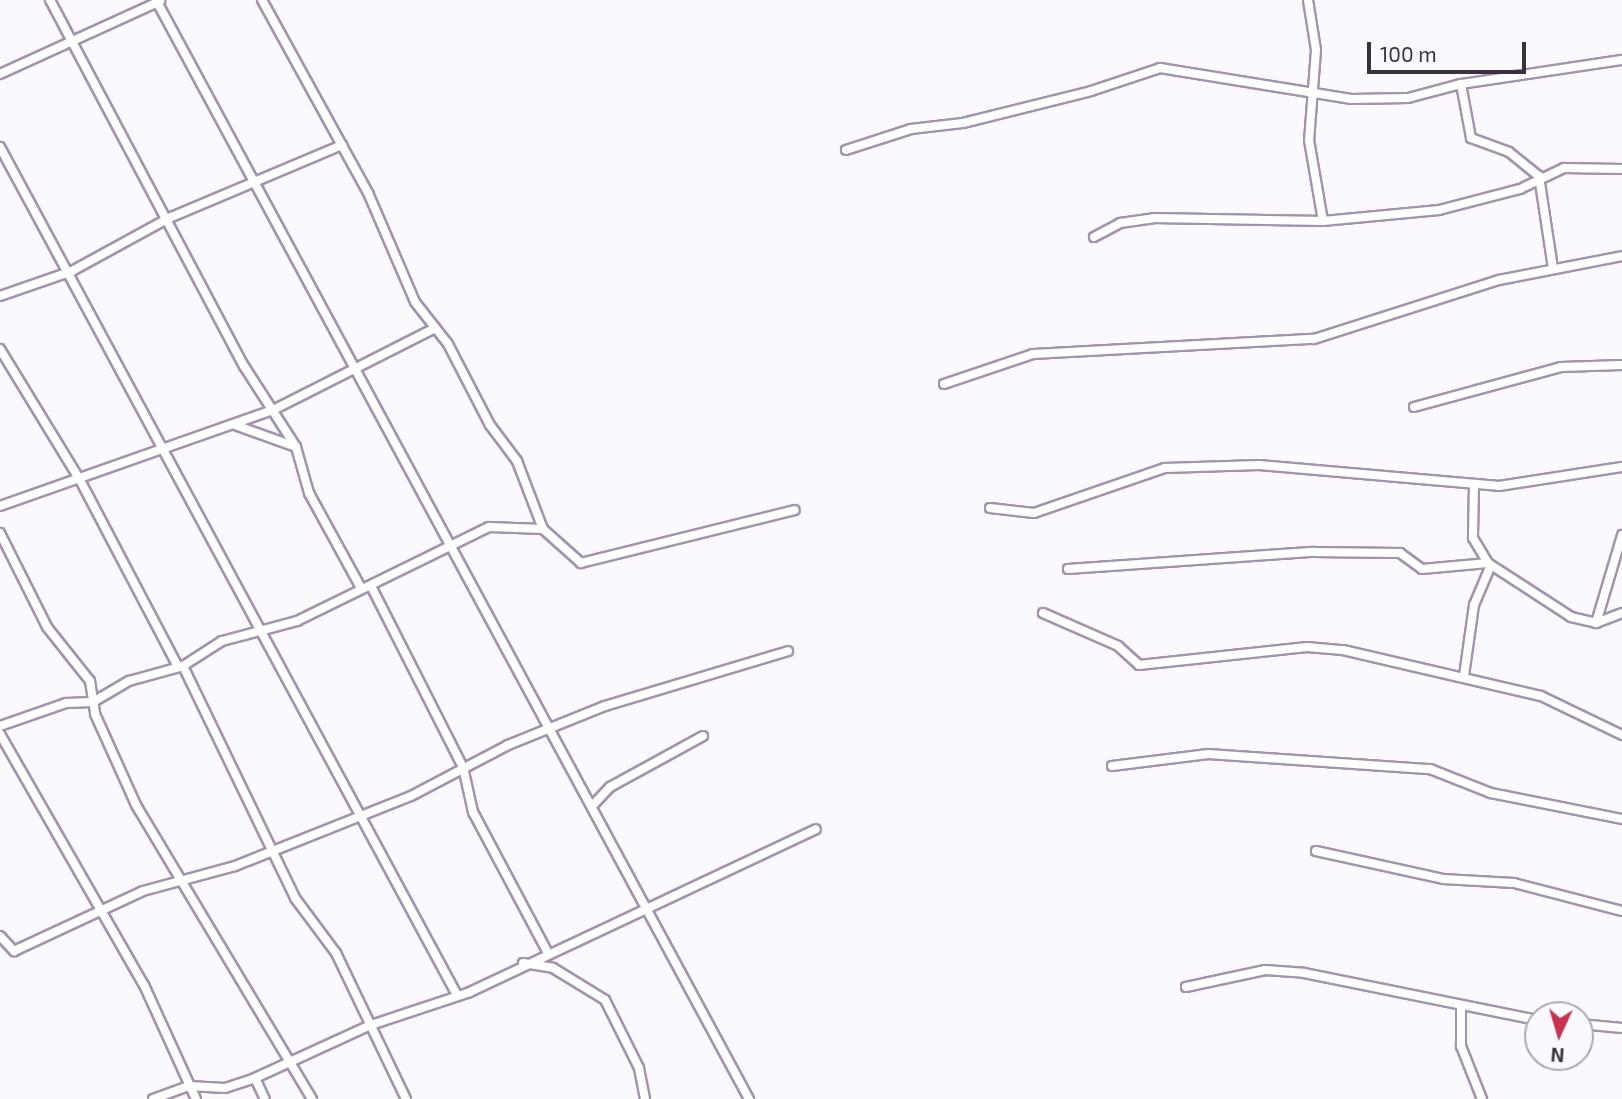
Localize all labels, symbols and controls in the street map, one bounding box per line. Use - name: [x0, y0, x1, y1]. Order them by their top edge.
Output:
- scale bar: [1370, 28, 1529, 72]
- text: 100 m: [1380, 41, 1437, 66]
- north arrow: [1524, 1001, 1594, 1071]
- text: N: [1550, 1044, 1565, 1067]

